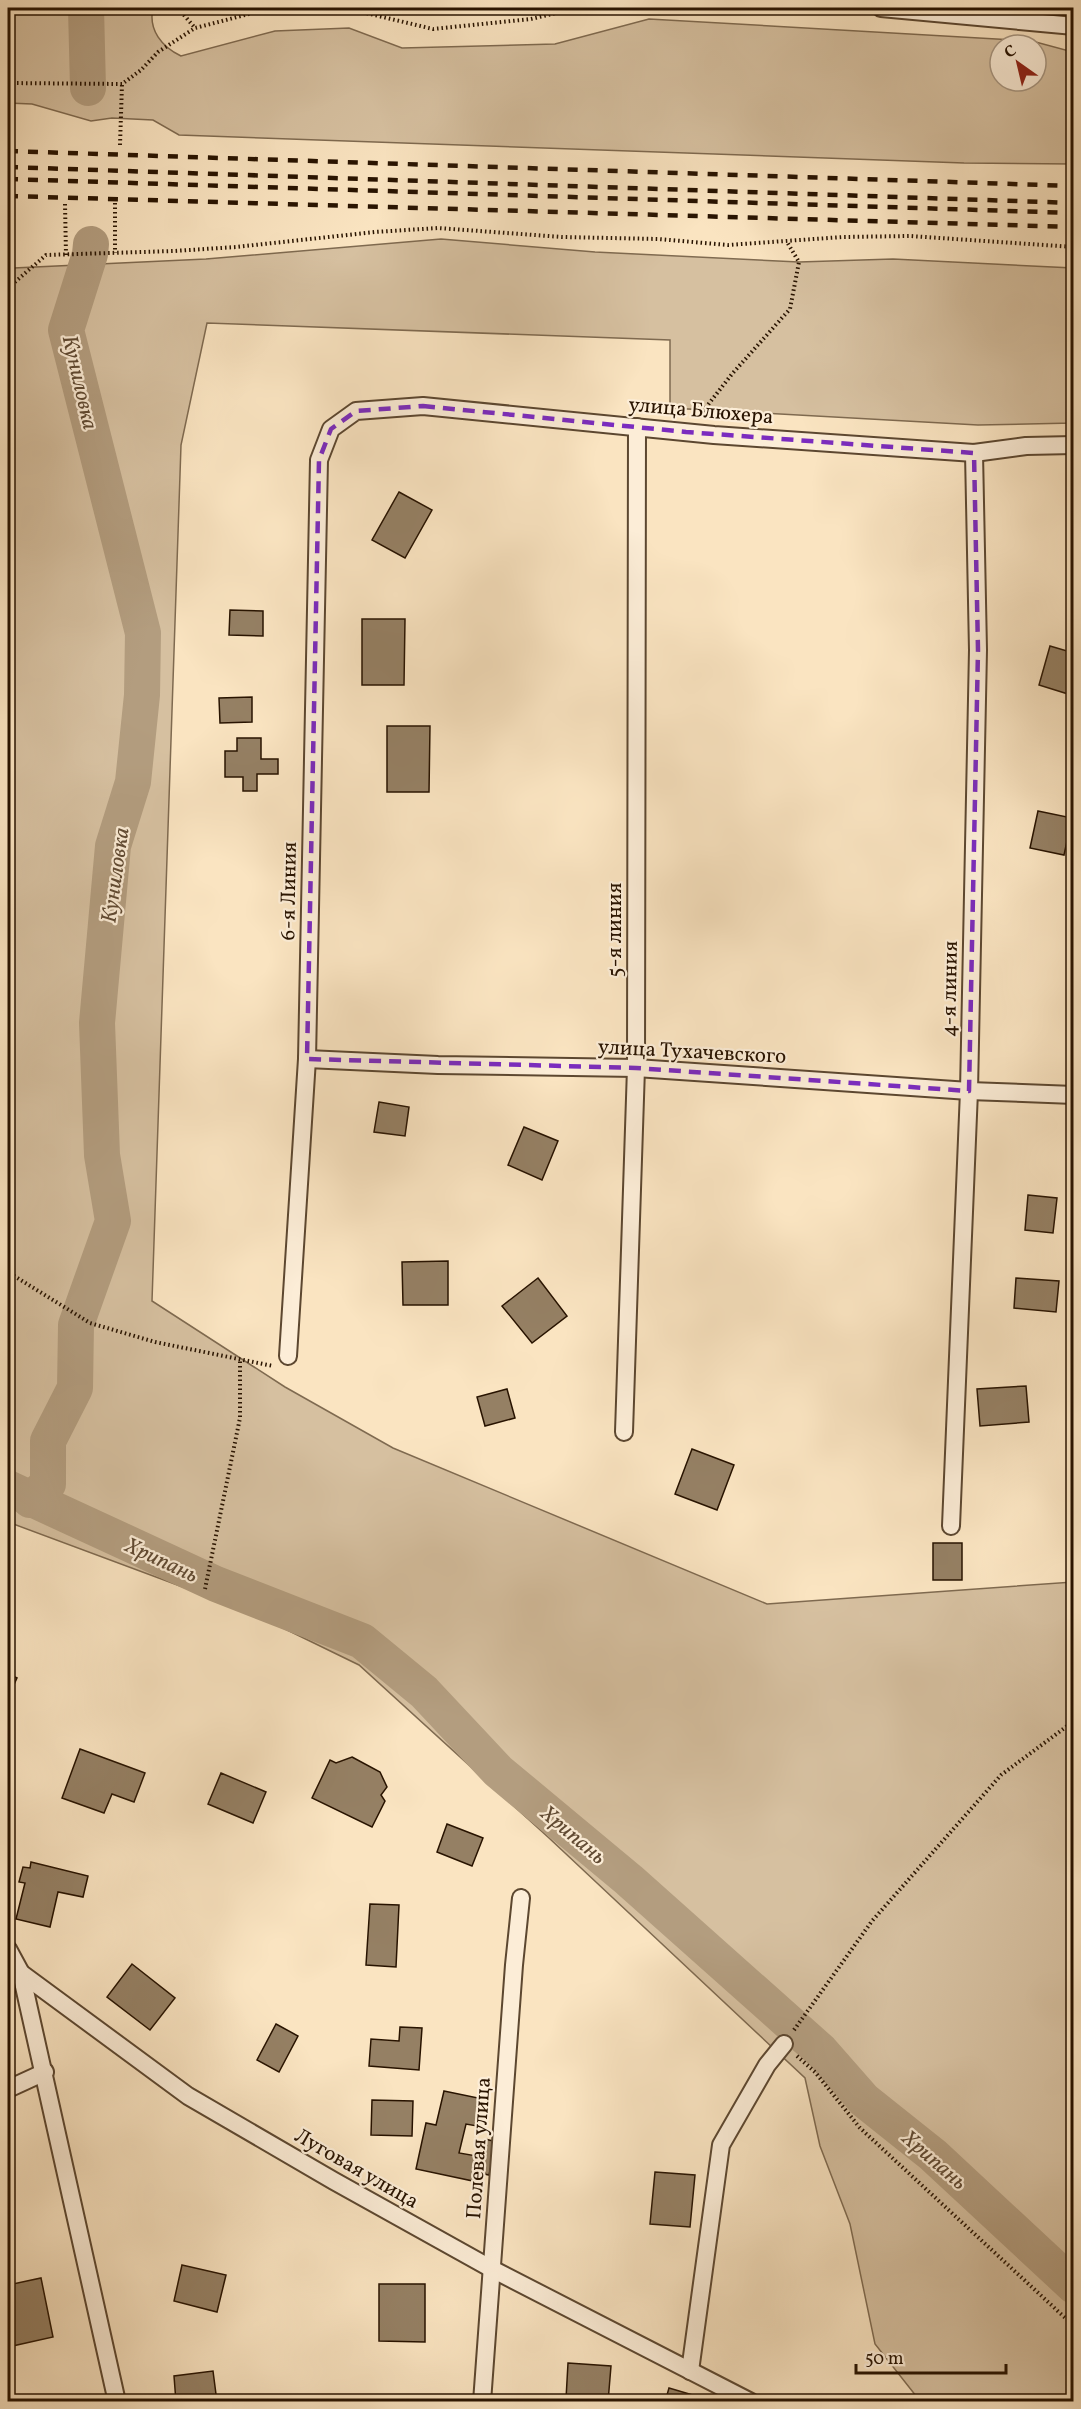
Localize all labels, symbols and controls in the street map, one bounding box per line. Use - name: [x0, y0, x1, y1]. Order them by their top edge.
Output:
- north arrow: [988, 33, 1048, 93]
- text: С: [1000, 40, 1021, 64]
- water label: Куниловка: [53, 332, 104, 433]
- street label: улица Блюхера: [627, 391, 775, 432]
- water label: Куниловка: [94, 826, 139, 925]
- street label: 6-я Линия: [274, 841, 305, 941]
- street label: 5-я линия: [601, 883, 630, 977]
- street label: 4-я линия: [935, 941, 966, 1037]
- street label: улица Тухачевского: [597, 1033, 787, 1072]
- water label: Хрипань: [118, 1530, 203, 1592]
- water label: Хрипань: [532, 1799, 612, 1873]
- street label: Полевая улица: [460, 2076, 499, 2220]
- street label: Луговая улица: [289, 2122, 424, 2217]
- water label: Хрипань: [893, 2123, 973, 2198]
- scale bar: [856, 2337, 1006, 2375]
- text: 50 m: [865, 2347, 904, 2372]

